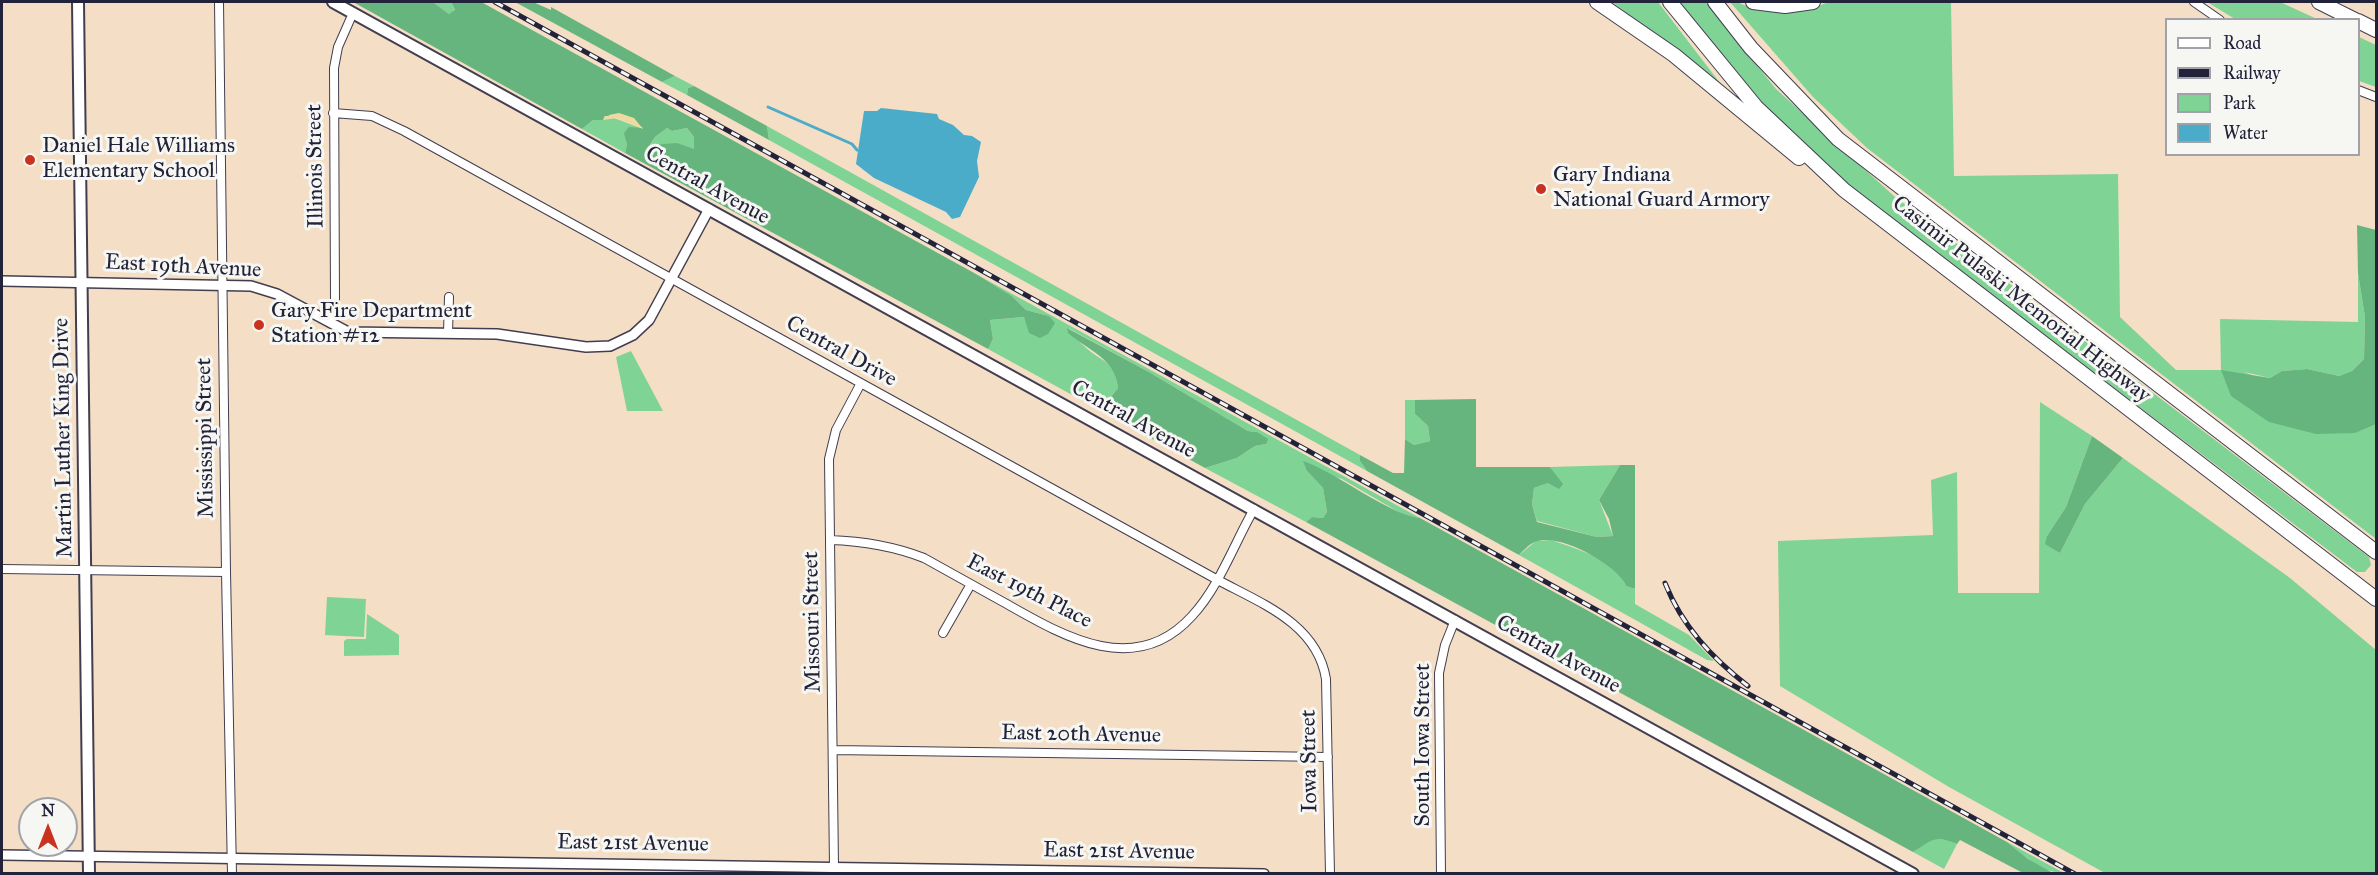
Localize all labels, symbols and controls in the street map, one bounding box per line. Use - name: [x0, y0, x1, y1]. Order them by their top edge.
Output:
- legend: [2165, 18, 2360, 156]
- text: Road: [2223, 32, 2261, 54]
- text: Railway: [2223, 62, 2280, 84]
- text: Park: [2223, 92, 2256, 114]
- street label: Illinois Street: [302, 104, 330, 228]
- text: Water: [2223, 122, 2267, 144]
- place label: Daniel Hale Williams Elementary School: [42, 134, 235, 186]
- street label: Central Avenue: [640, 141, 774, 231]
- marker: Daniel Hale Williams Elementary School: [23, 153, 37, 167]
- place label: Gary Indiana National Guard Armory: [1553, 163, 1770, 214]
- marker: Gary Indiana National Guard Armory: [1534, 182, 1548, 196]
- street label: Casimir Pulaski Memorial Highway: [1886, 191, 2156, 409]
- street label: East 19th Avenue: [104, 250, 262, 284]
- place label: Gary Fire Department Station #12: [271, 299, 472, 350]
- street label: Central Drive: [781, 311, 901, 393]
- street label: Martin Luther King Drive: [49, 318, 79, 558]
- marker: Gary Fire Department Station #12: [252, 318, 266, 332]
- street label: Mississippi Street: [191, 358, 221, 518]
- street label: Central Avenue: [1066, 375, 1200, 465]
- street label: East 19th Place: [962, 549, 1096, 635]
- street label: Missouri Street: [799, 551, 827, 693]
- street label: Central Avenue: [1491, 610, 1625, 700]
- street label: South Iowa Street: [1411, 663, 1437, 827]
- street label: Iowa Street: [1296, 709, 1324, 813]
- street label: East 20th Avenue: [1001, 720, 1161, 750]
- north arrow: [18, 797, 78, 857]
- text: N: [41, 801, 55, 820]
- street label: East 21st Avenue: [557, 829, 709, 859]
- street label: East 21st Avenue: [1043, 837, 1195, 867]

